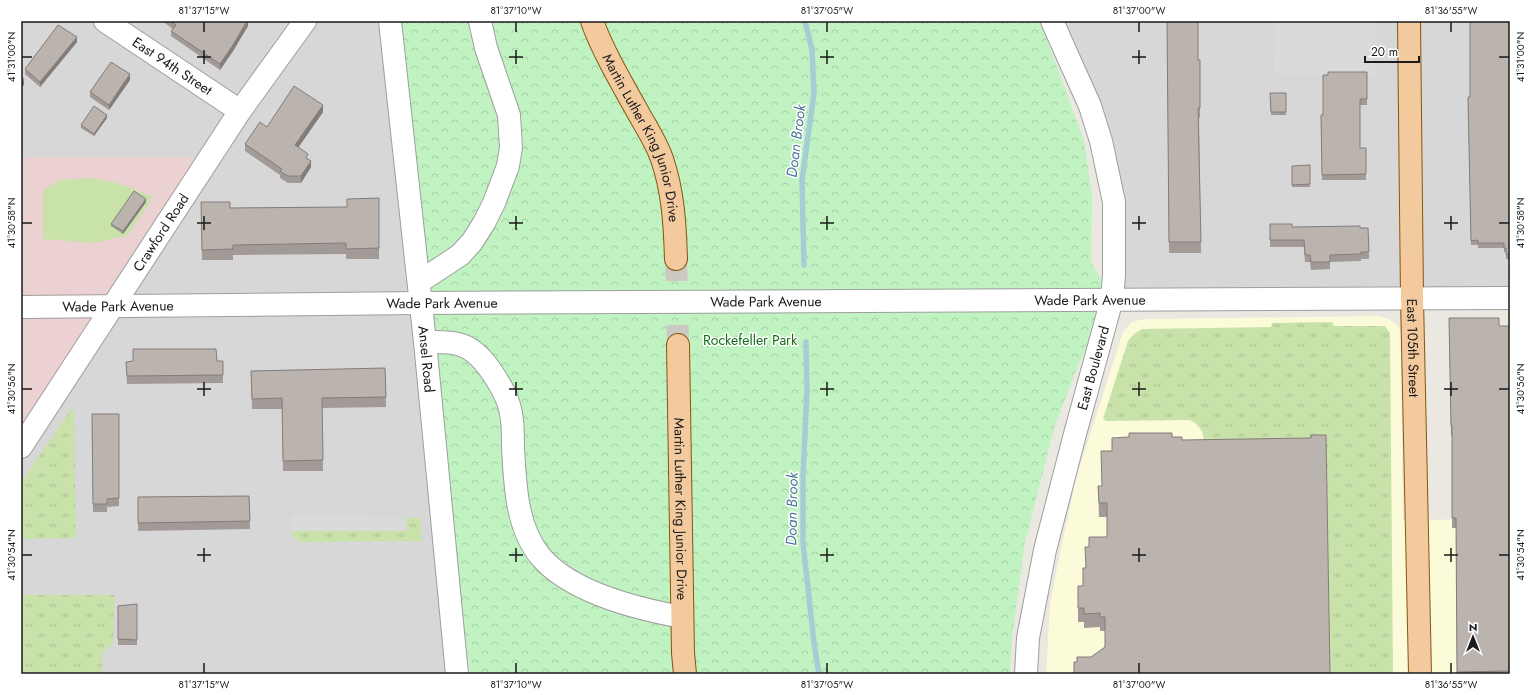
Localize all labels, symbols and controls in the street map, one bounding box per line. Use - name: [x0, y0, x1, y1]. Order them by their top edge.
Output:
- text: 81°37'15"W: [179, 3, 230, 18]
- text: 81°37'10"W: [490, 3, 542, 18]
- text: 81°37'05"W: [801, 3, 853, 18]
- text: 81°37'00"W: [1113, 3, 1165, 18]
- text: 81°36'55"W: [1425, 3, 1477, 18]
- text: 41°31'00"N: [4, 32, 19, 82]
- street label: East 94th Street: [128, 32, 217, 100]
- text: 41°31'00"N: [1513, 32, 1528, 82]
- scale bar: [1365, 38, 1419, 64]
- text: 20 m: [1371, 43, 1398, 61]
- street label: Martin Luther King Junior Drive: [598, 50, 684, 223]
- water label: Doan Brook: [781, 103, 811, 179]
- street label: Crawford Road: [128, 190, 194, 275]
- text: 41°30'58"N: [4, 198, 19, 248]
- text: 41°30'58"N: [1513, 198, 1528, 248]
- street label: Wade Park Avenue: [1034, 290, 1146, 310]
- street label: Wade Park Avenue: [710, 291, 822, 312]
- street label: Wade Park Avenue: [386, 293, 498, 313]
- street label: Wade Park Avenue: [62, 295, 174, 317]
- street label: East 105th Street: [1402, 298, 1424, 398]
- street label: East Boulevard: [1072, 324, 1114, 412]
- street label: Ansel Road: [413, 325, 440, 393]
- park label: Rockefeller Park: [703, 330, 798, 350]
- text: 41°30'56"N: [4, 363, 19, 415]
- text: 41°30'56"N: [1513, 363, 1528, 415]
- street label: Martin Luther King Junior Drive: [669, 418, 692, 600]
- water label: Doan Brook: [780, 471, 804, 546]
- text: 41°30'54"N: [4, 529, 19, 581]
- text: 41°30'54"N: [1513, 529, 1528, 581]
- north arrow: [1453, 617, 1493, 657]
- text: N: [1469, 619, 1477, 635]
- text: 81°37'15"W: [179, 677, 230, 692]
- text: 81°37'10"W: [490, 677, 542, 692]
- text: 81°37'05"W: [801, 677, 853, 692]
- text: 81°37'00"W: [1113, 677, 1165, 692]
- text: 81°36'55"W: [1425, 677, 1477, 692]

